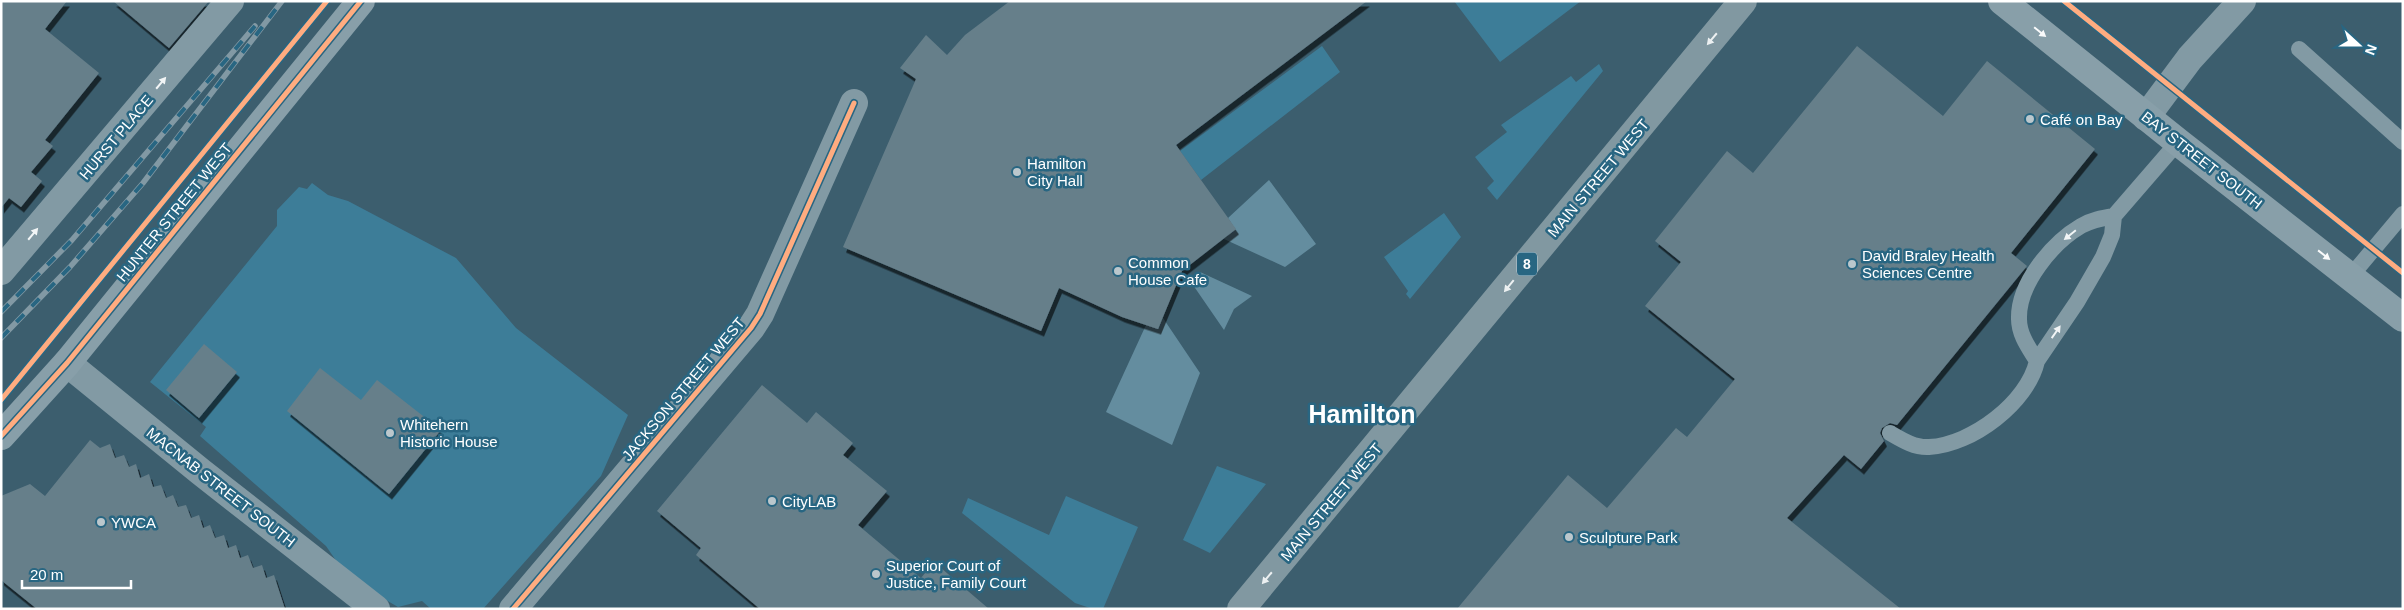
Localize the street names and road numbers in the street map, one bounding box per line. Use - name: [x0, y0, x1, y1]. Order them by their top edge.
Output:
- street label: HURST PLACE: [76, 91, 156, 183]
- street label: BAY STREET SOUTH: [2138, 108, 2266, 212]
- street label: MAIN STREET WEST: [1544, 116, 1652, 240]
- street label: HUNTER STREET WEST: [113, 139, 235, 285]
- road number: 8: [1517, 252, 1537, 276]
- street label: JACKSON STREET WEST: [618, 314, 748, 464]
- street label: MACNAB STREET SOUTH: [143, 424, 299, 550]
- street label: MAIN STREET WEST: [1277, 440, 1385, 564]

